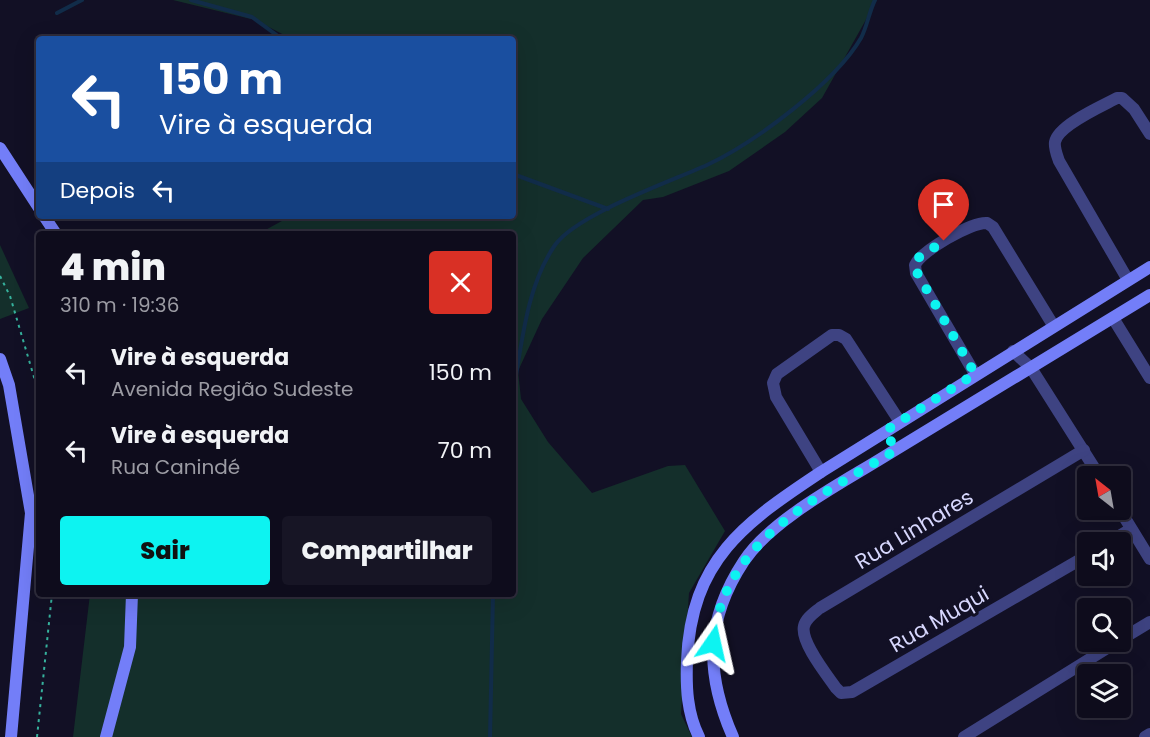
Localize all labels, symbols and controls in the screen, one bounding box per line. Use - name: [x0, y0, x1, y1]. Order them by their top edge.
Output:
- text: 150 m: [159, 50, 283, 109]
- icon: left: [60, 60, 138, 138]
- text: Vire à esquerda: [159, 106, 373, 143]
- icon: left: [147, 174, 180, 207]
- text: Depois: [60, 175, 135, 206]
- pin: [918, 179, 969, 241]
- icon: arrive: [927, 188, 960, 221]
- text: 4 min: [60, 242, 166, 293]
- button: close: [429, 251, 492, 314]
- text: 310 m · 19:36: [60, 291, 179, 319]
- text: Vire à esquerda: [111, 342, 289, 373]
- icon: left: [60, 356, 93, 389]
- text: 150 m: [429, 357, 492, 388]
- text: Avenida Região Sudeste: [111, 375, 353, 403]
- text: Vire à esquerda: [111, 420, 289, 451]
- icon: left: [60, 434, 93, 467]
- text: 70 m: [438, 435, 492, 466]
- text: Rua Canindé: [111, 453, 240, 481]
- north arrow: [1077, 466, 1131, 520]
- map controls: [1077, 466, 1131, 718]
- street label: Rua Linhares: [849, 482, 979, 576]
- button: Sair: [60, 516, 270, 585]
- button: Compartilhar: [282, 516, 492, 585]
- button: sound: [1077, 532, 1131, 586]
- street label: Rua Muqui: [884, 579, 994, 659]
- button: search: [1077, 598, 1131, 652]
- position arrow: [681, 611, 745, 675]
- button: layers: [1077, 664, 1131, 718]

